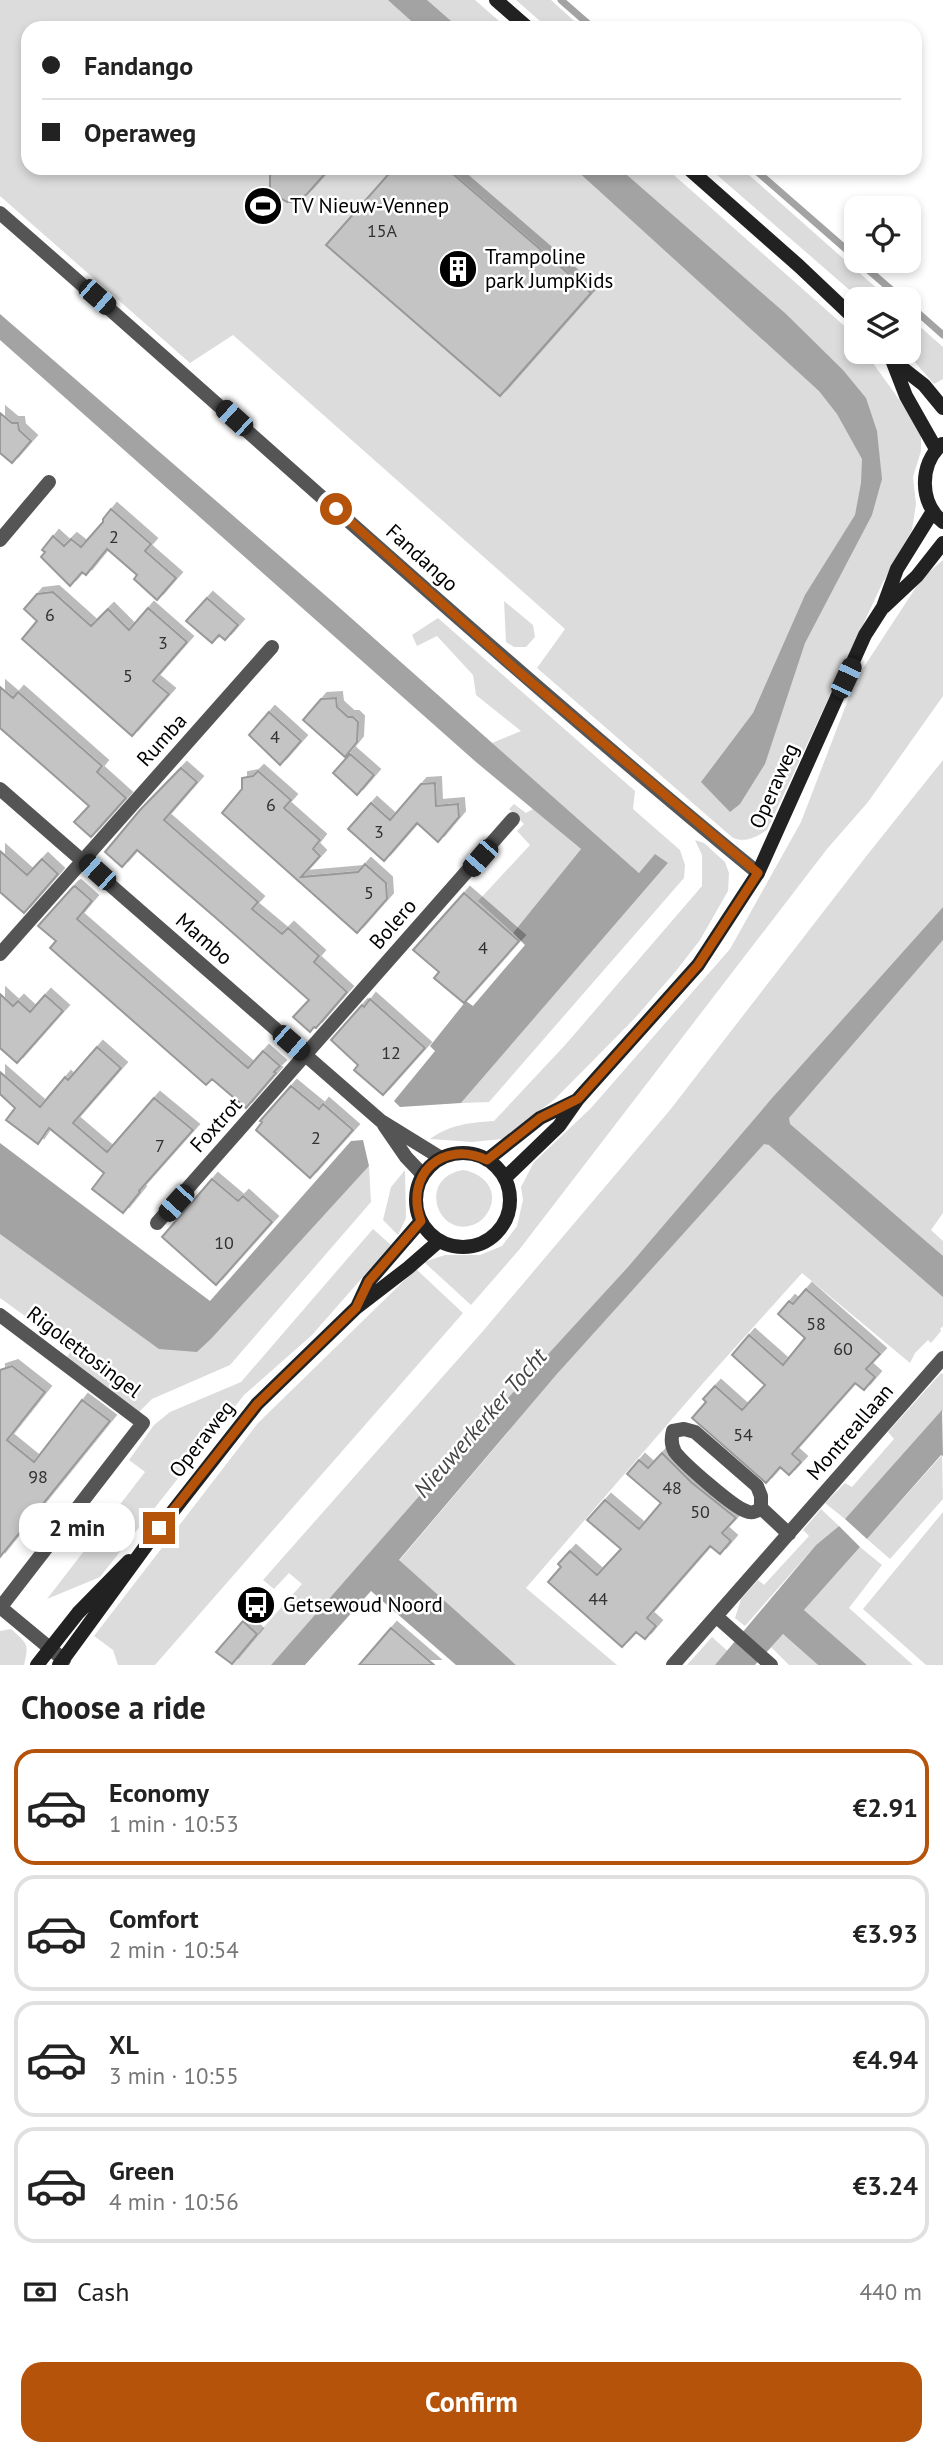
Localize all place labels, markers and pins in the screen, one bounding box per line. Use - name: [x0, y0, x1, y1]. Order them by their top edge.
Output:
- sports icon: TV Nieuw-Vennep: [242, 185, 284, 227]
- place label: TV Nieuw-Vennep: [290, 192, 449, 219]
- place label: Trampoline park JumpKids: [485, 243, 613, 294]
- building icon: Trampoline park JumpKids: [437, 248, 479, 290]
- bus stop icon: Getsewoud Noord: [235, 1584, 277, 1626]
- place label: Getsewoud Noord: [283, 1591, 443, 1618]

